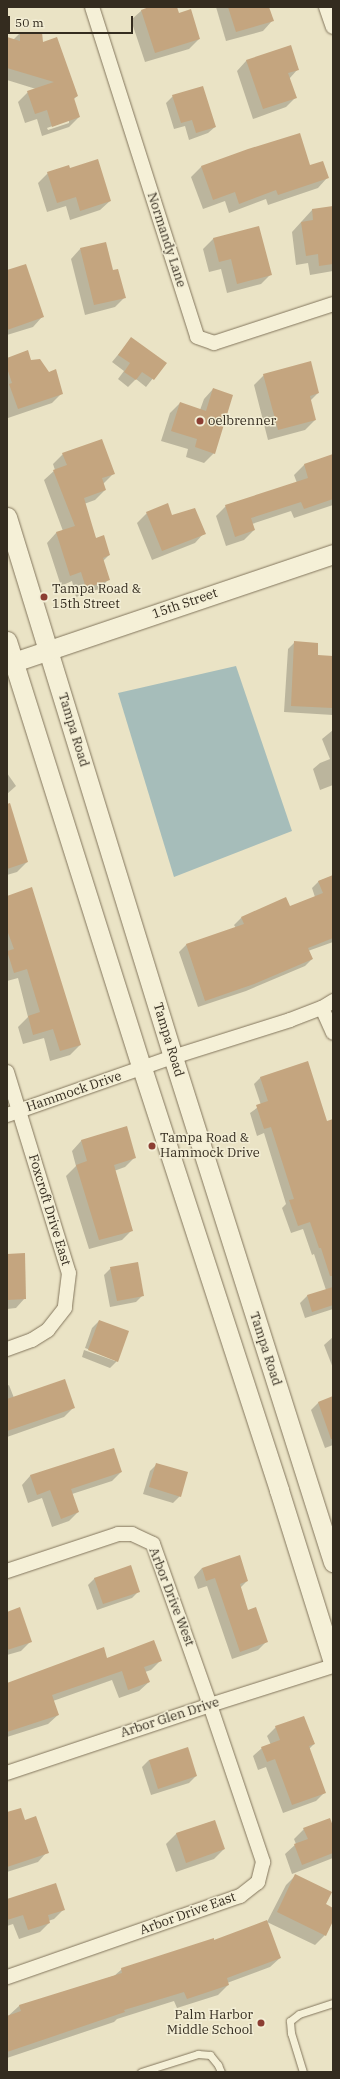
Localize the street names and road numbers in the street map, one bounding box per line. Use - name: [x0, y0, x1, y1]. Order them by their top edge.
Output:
- street label: Normandy Lane: [143, 191, 189, 289]
- street label: 15th Street: [150, 586, 220, 622]
- street label: Tampa Road: [54, 691, 92, 769]
- street label: Tampa Road: [149, 1001, 187, 1079]
- street label: Hammock Drive: [24, 1068, 124, 1116]
- street label: Foxcroft Drive East: [25, 1152, 73, 1268]
- street label: Tampa Road: [246, 1310, 284, 1388]
- street label: Arbor Drive West: [145, 1546, 197, 1648]
- street label: Arbor Glen Drive: [119, 1695, 221, 1741]
- street label: Arbor Drive East: [138, 1889, 238, 1939]

